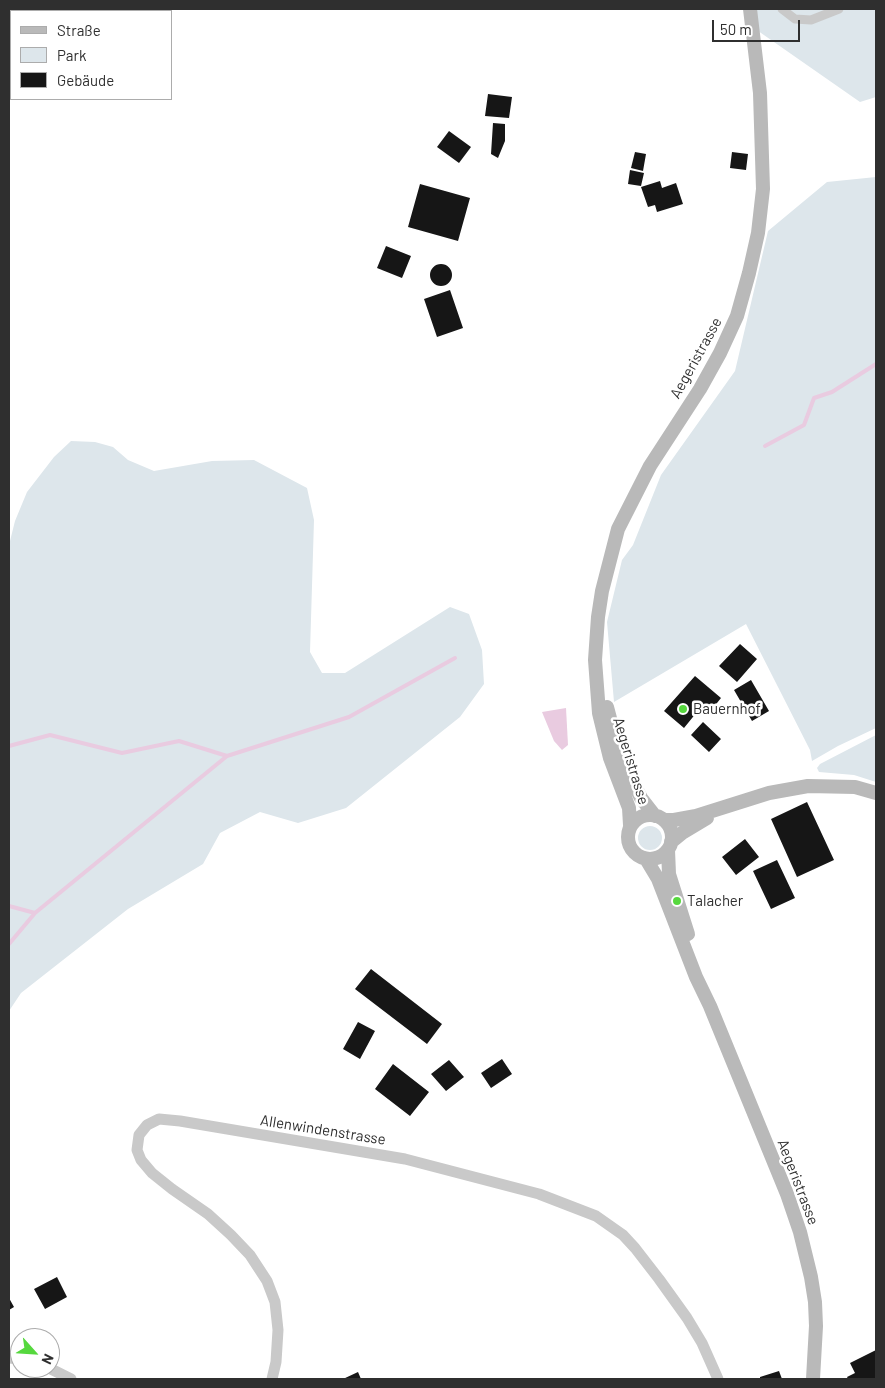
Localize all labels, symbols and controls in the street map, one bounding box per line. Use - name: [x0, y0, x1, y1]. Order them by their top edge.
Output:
- legend: [10, 10, 172, 100]
- scale bar: [715, 10, 802, 42]
- text: 50 m: [720, 20, 752, 38]
- text: Straße: [57, 21, 101, 39]
- text: Park: [57, 46, 86, 64]
- text: Gebäude: [57, 71, 114, 89]
- street label: Aegeristrasse: [666, 314, 726, 402]
- place label: Bauernhof: [693, 700, 761, 718]
- marker: Bauernhof: [677, 703, 689, 715]
- street label: Aegeristrasse: [609, 715, 653, 807]
- place label: Talacher: [687, 892, 743, 910]
- marker: Talacher: [671, 895, 683, 907]
- street label: Allenwindenstrasse: [259, 1111, 387, 1149]
- street label: Aegeristrasse: [773, 1137, 823, 1227]
- north arrow: [10, 1328, 60, 1378]
- text: N: [38, 1351, 58, 1367]

